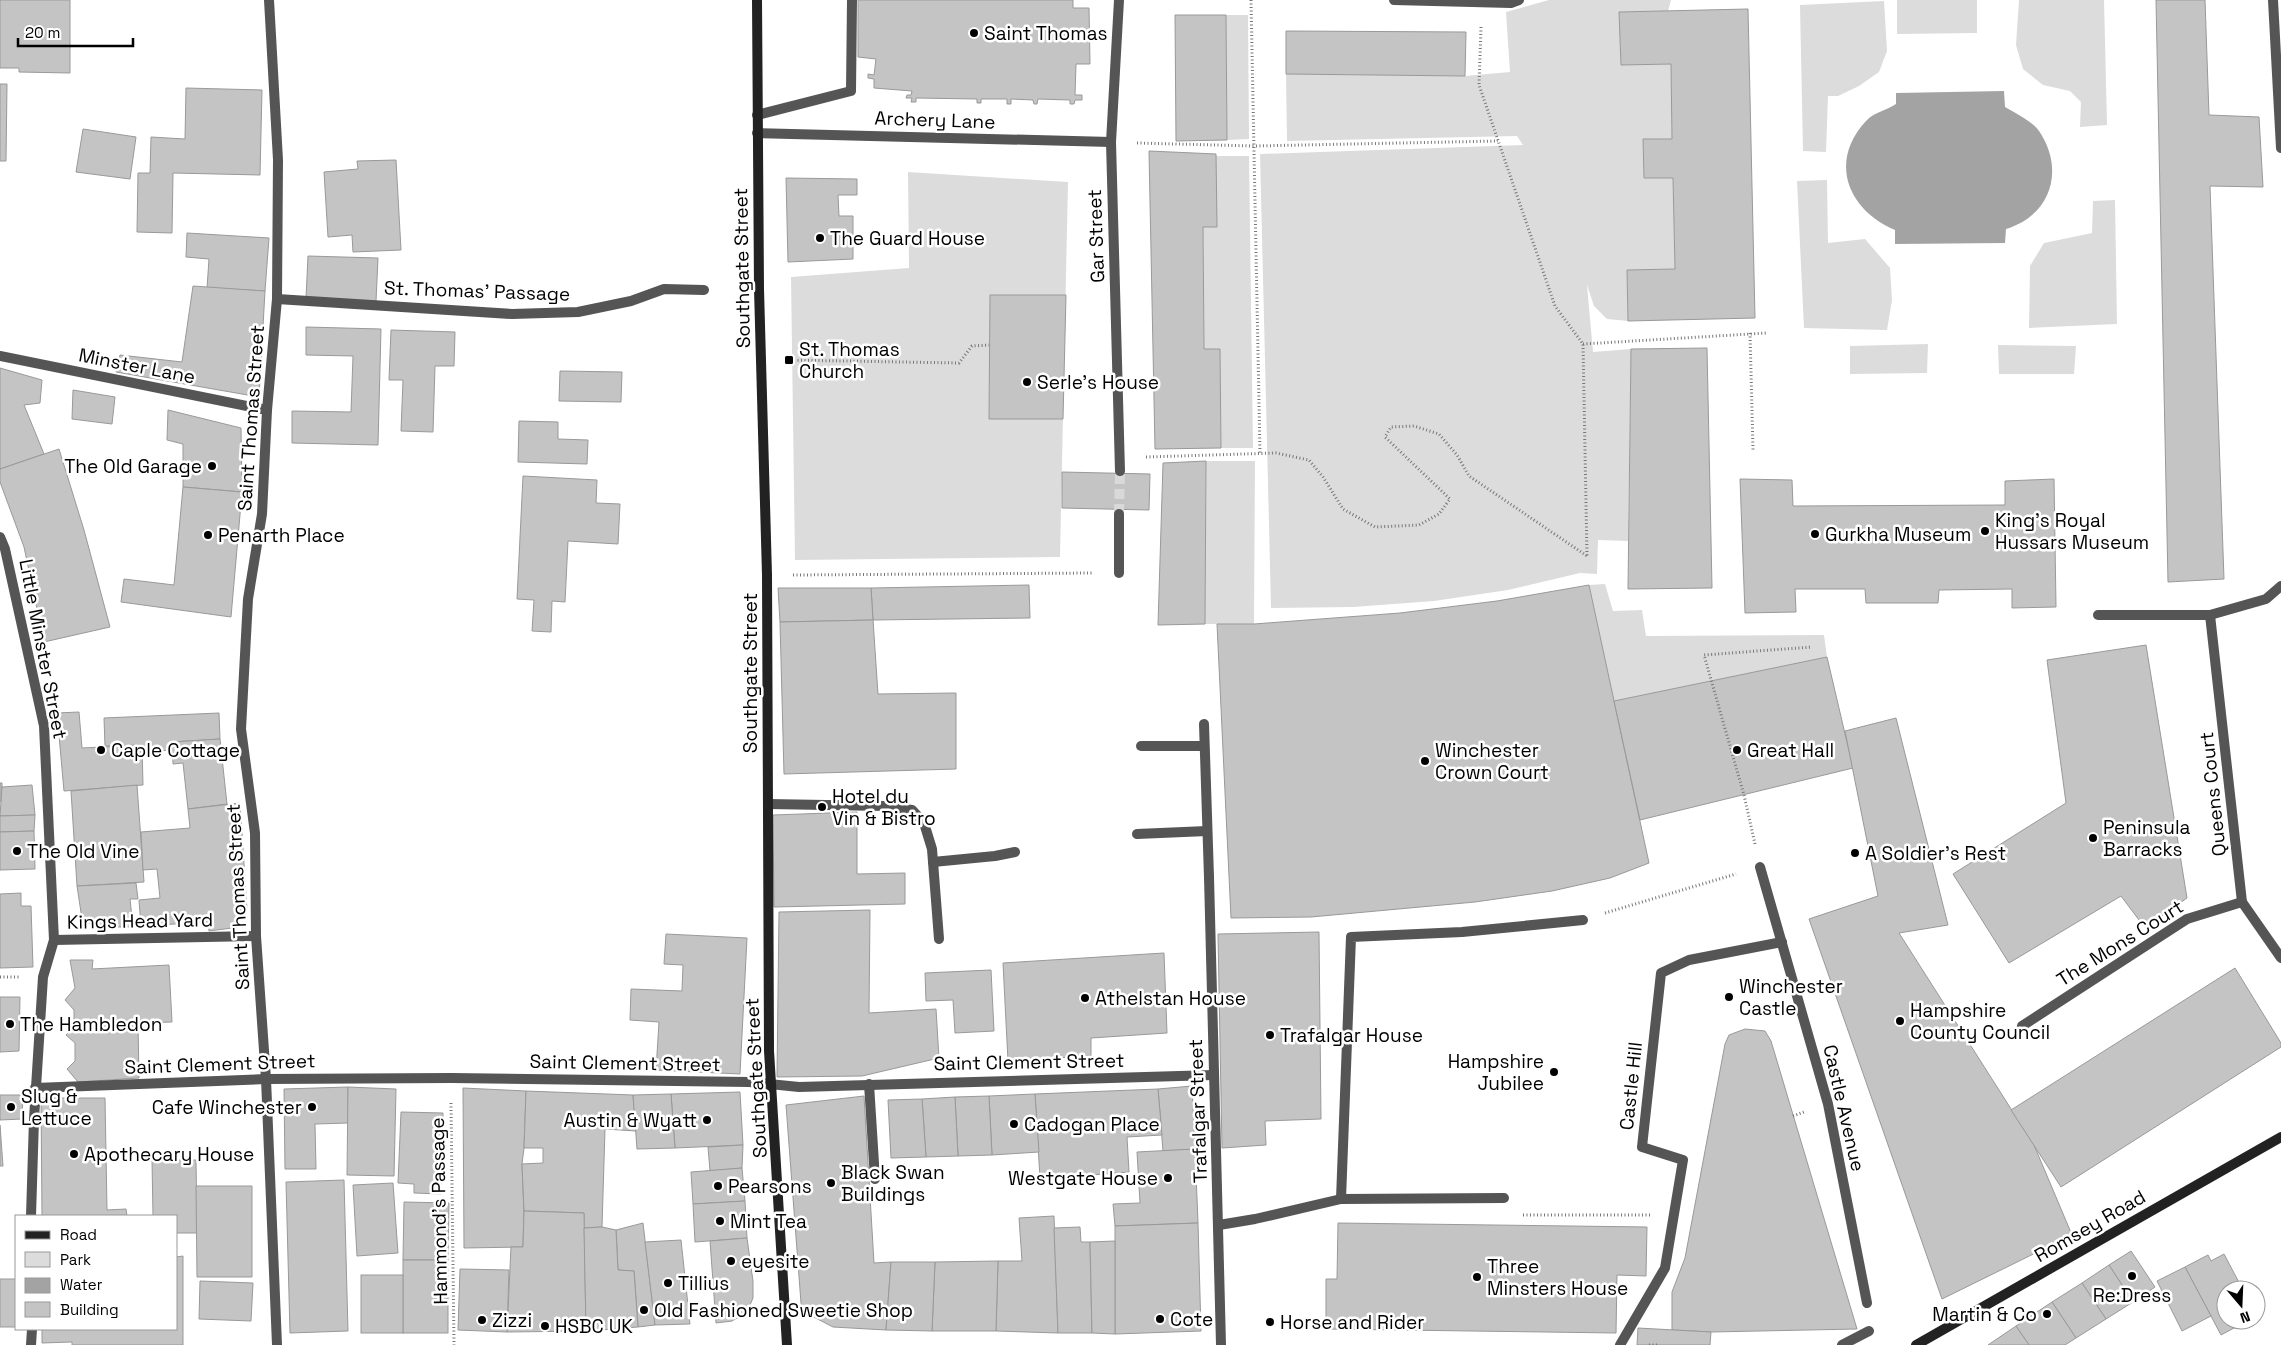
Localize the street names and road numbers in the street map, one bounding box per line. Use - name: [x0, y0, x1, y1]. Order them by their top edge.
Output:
- street label: Archery Lane: [874, 105, 996, 135]
- street label: Southgate Street: [728, 188, 756, 348]
- street label: Gar Street: [1082, 189, 1110, 283]
- street label: St. Thomas' Passage: [383, 275, 571, 307]
- street label: Saint Thomas Street: [232, 324, 270, 512]
- street label: Minster Lane: [76, 342, 198, 390]
- street label: Little Minster Street: [13, 557, 73, 741]
- street label: Southgate Street: [738, 593, 763, 753]
- street label: Queens Court: [2194, 731, 2232, 857]
- street label: Saint Thomas Street: [221, 803, 255, 991]
- street label: The Mons Court: [2052, 894, 2188, 992]
- street label: Kings Head Yard: [67, 907, 213, 935]
- street label: Southgate Street: [739, 997, 773, 1159]
- street label: Trafalgar Street: [1183, 1039, 1213, 1183]
- street label: Castle Hill: [1614, 1041, 1648, 1131]
- street label: Castle Avenue: [1817, 1042, 1871, 1174]
- street label: Saint Clement Street: [124, 1048, 316, 1080]
- street label: Saint Clement Street: [933, 1048, 1125, 1076]
- street label: Saint Clement Street: [529, 1049, 721, 1077]
- street label: Hammond's Passage: [425, 1117, 453, 1305]
- street label: Romsey Road: [2030, 1184, 2150, 1268]

